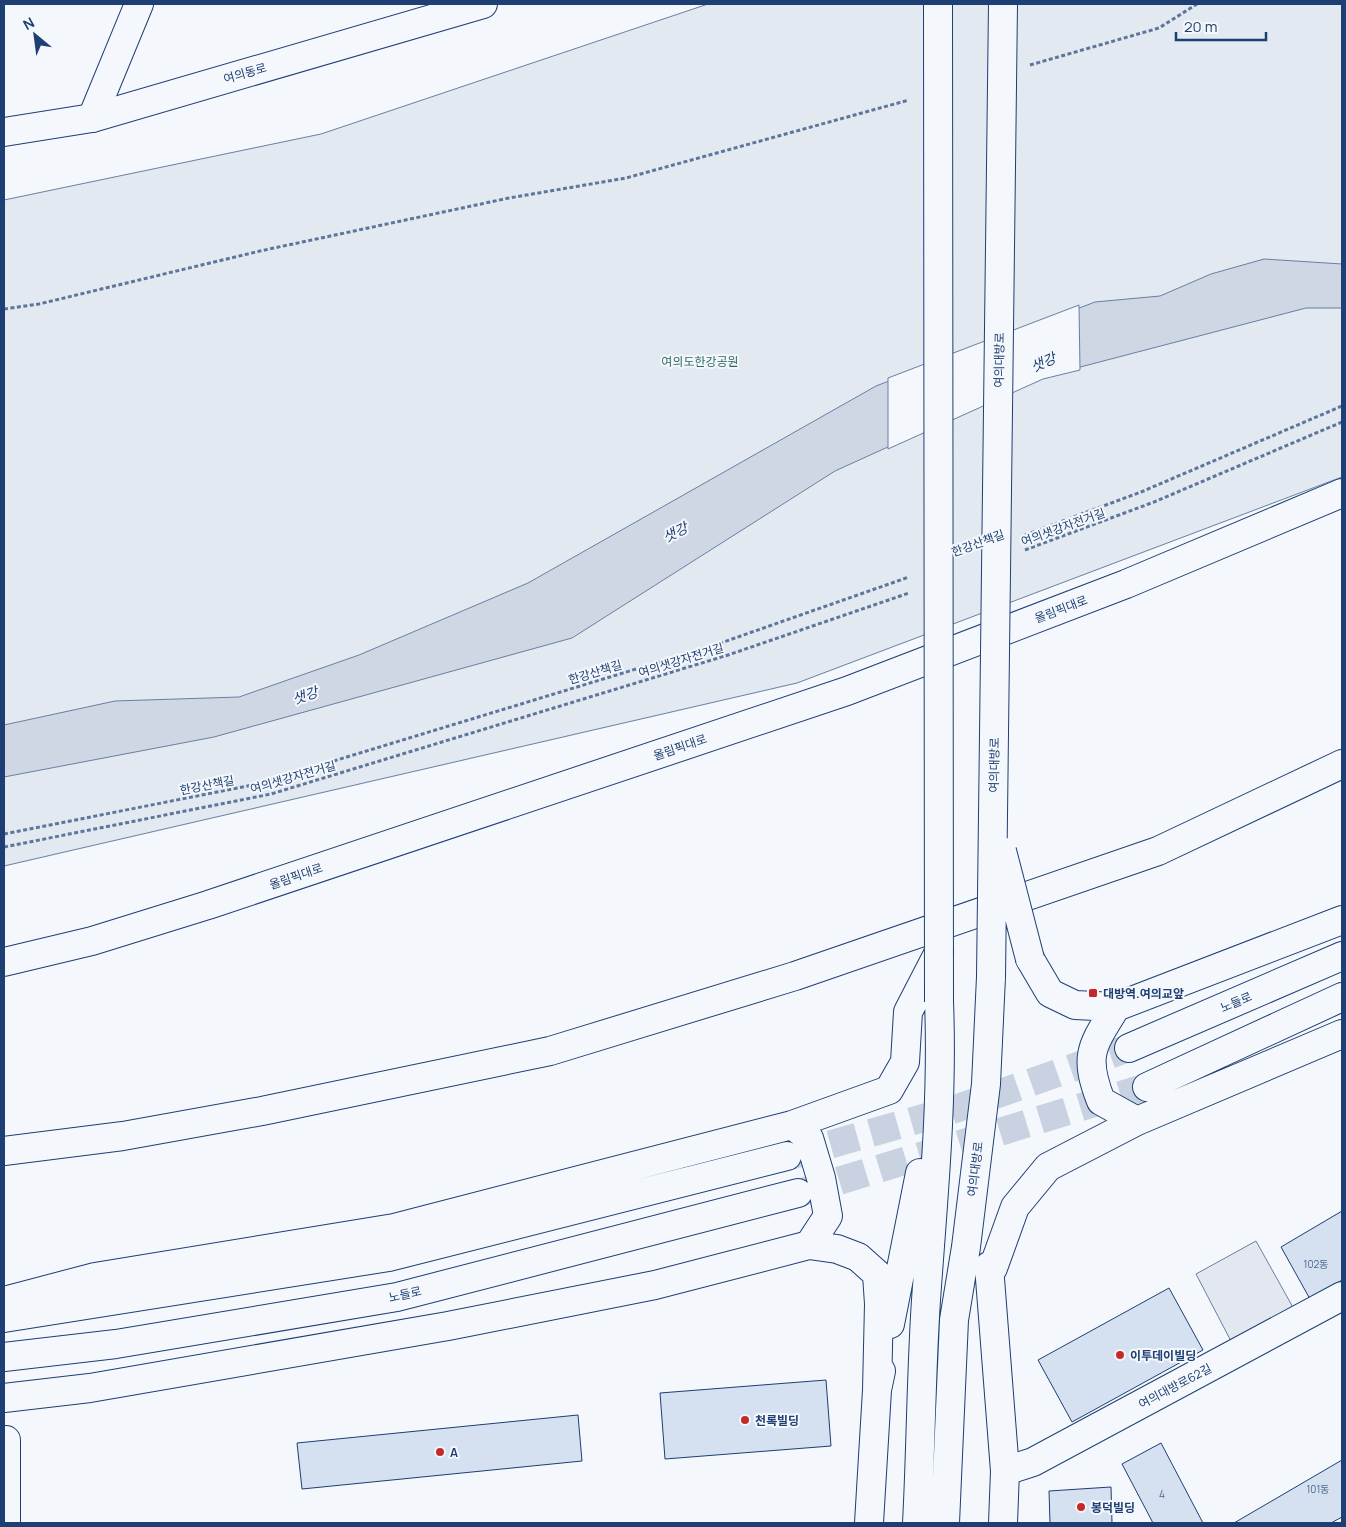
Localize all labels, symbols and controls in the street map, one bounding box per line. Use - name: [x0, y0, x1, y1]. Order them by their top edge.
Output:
- north arrow: [10, 10, 60, 60]
- scale bar: [1176, 10, 1266, 42]
- text: N: [19, 12, 37, 34]
- text: 20 m: [1184, 16, 1217, 37]
- street label: 여의동로: [221, 59, 269, 87]
- street label: 여의대방로: [990, 332, 1008, 388]
- water label: 샛강: [1027, 347, 1061, 376]
- park label: 여의도한강공원: [661, 353, 739, 370]
- street label: 여의샛강자전거길: [1019, 504, 1107, 550]
- water label: 샛강: [659, 517, 693, 546]
- street label: 한강산책길: [949, 526, 1007, 560]
- street label: 올림픽대로: [1032, 591, 1090, 627]
- street label: 여의샛강자전거길: [636, 639, 726, 681]
- street label: 한강산책길: [566, 656, 624, 688]
- water label: 샛강: [290, 681, 322, 708]
- street label: 올림픽대로: [651, 730, 709, 764]
- street label: 여의대방로: [985, 737, 1003, 793]
- street label: 여의샛강자전거길: [248, 757, 338, 797]
- street label: 한강산책길: [178, 771, 236, 799]
- street label: 올림픽대로: [267, 859, 325, 893]
- place label: 대방역.여의교앞: [1103, 985, 1184, 1002]
- marker: 대방역.여의교앞: [1087, 987, 1099, 999]
- street label: 노들로: [1217, 988, 1255, 1016]
- street label: 여의대방로: [963, 1141, 987, 1197]
- house number: 102동: [1304, 1257, 1328, 1271]
- street label: 노들로: [387, 1282, 423, 1306]
- place label: 이투데이빌딩: [1130, 1347, 1196, 1364]
- marker: 이투데이빌딩: [1114, 1349, 1126, 1361]
- street label: 여의대방로62길: [1135, 1360, 1215, 1412]
- place label: 천록빌딩: [755, 1412, 799, 1429]
- marker: 천록빌딩: [739, 1414, 751, 1426]
- place label: A: [450, 1444, 458, 1461]
- marker: A: [434, 1446, 446, 1458]
- house number: 101동: [1306, 1482, 1330, 1496]
- house number: 4: [1159, 1487, 1165, 1501]
- place label: 봉덕빌딩: [1091, 1499, 1135, 1516]
- marker: 봉덕빌딩: [1075, 1501, 1087, 1513]

